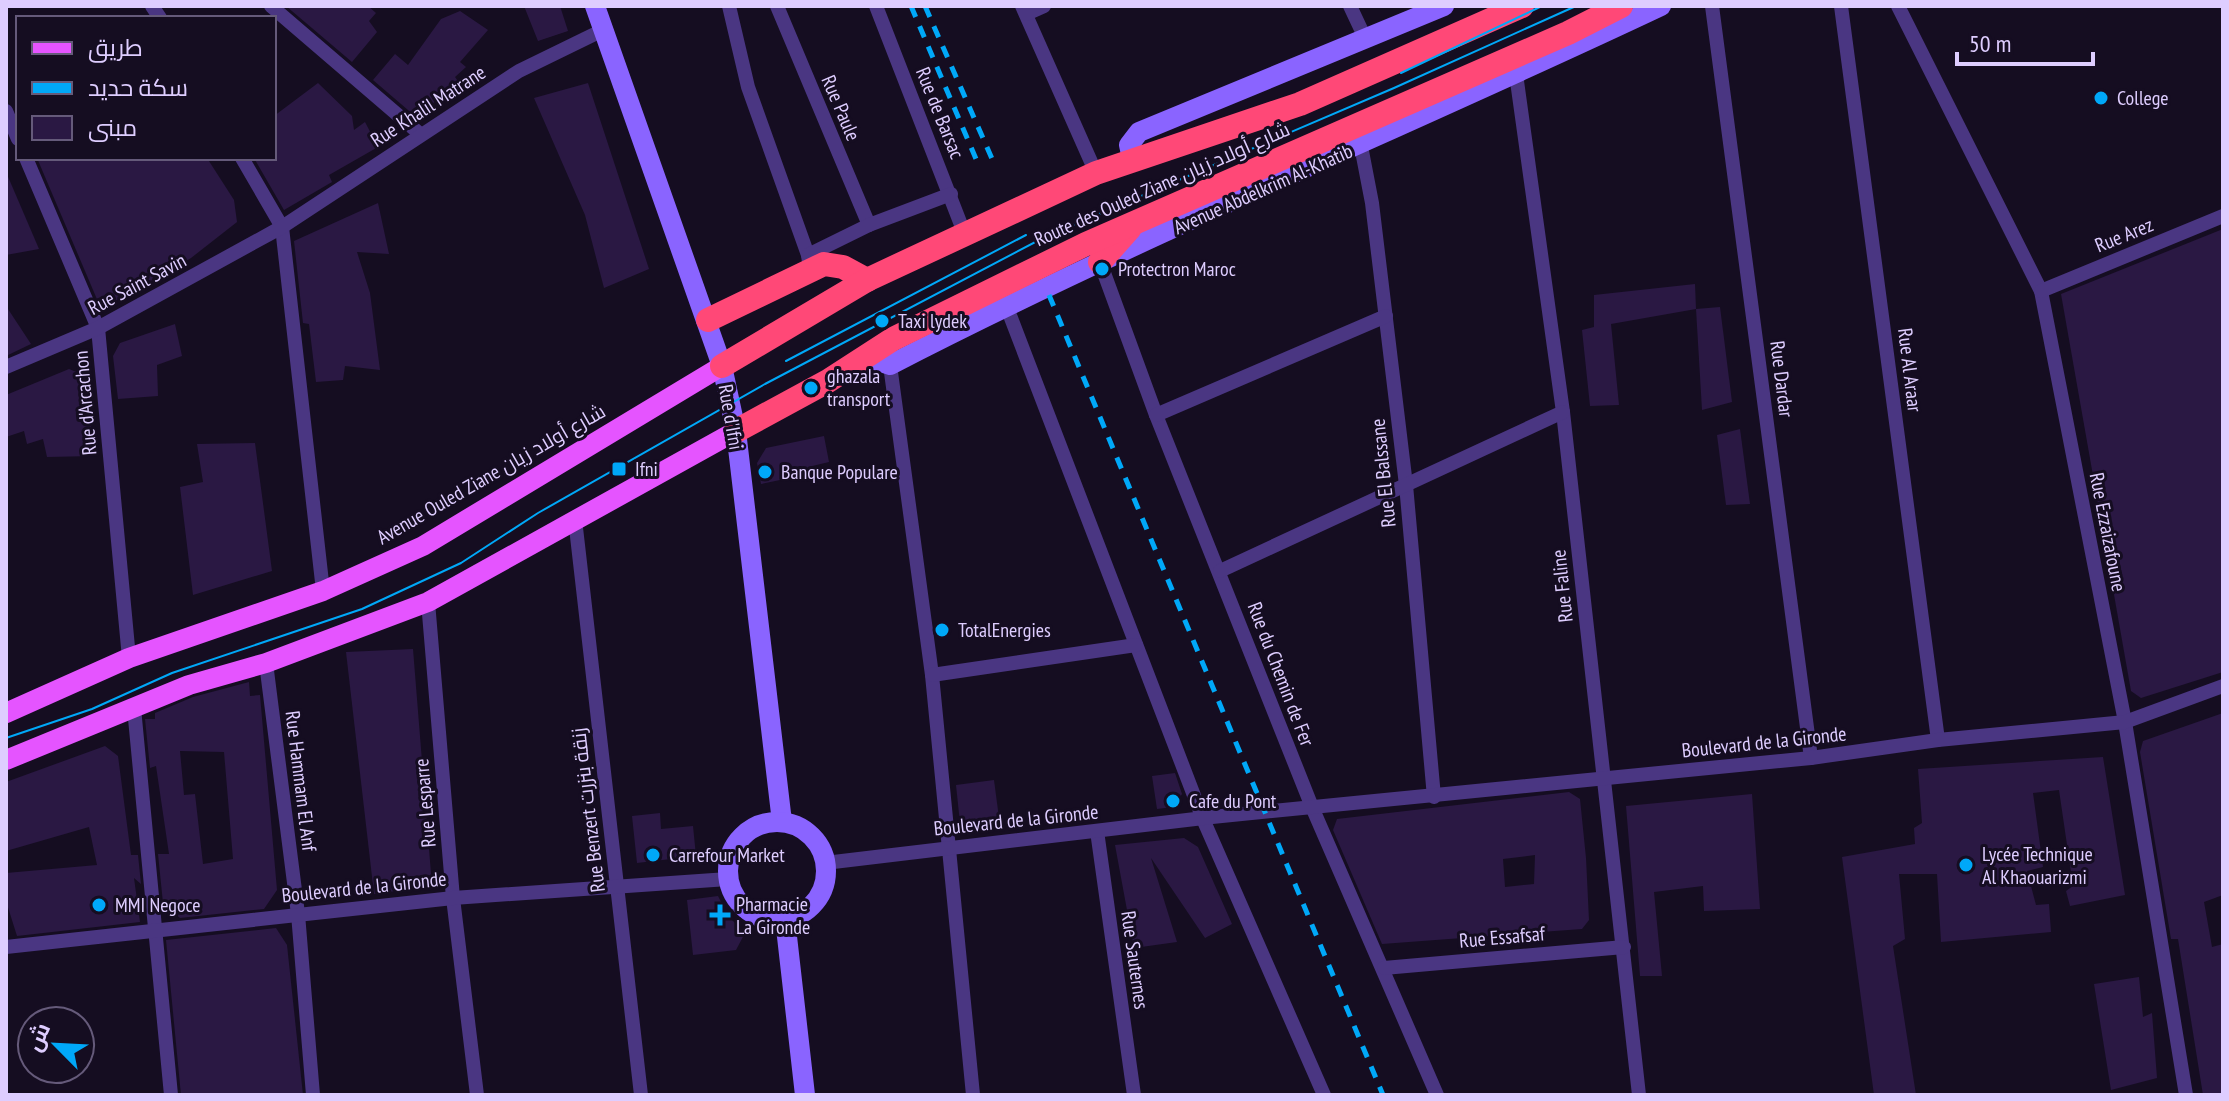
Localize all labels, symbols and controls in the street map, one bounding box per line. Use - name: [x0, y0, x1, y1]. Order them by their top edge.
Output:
- legend: [16, 16, 276, 160]
- scale bar: [1957, 16, 2093, 66]
- text: 50 m: [1969, 28, 2011, 59]
- text: طريق: [88, 32, 143, 63]
- street label: Rue Khalil Matrane: [366, 59, 490, 153]
- street label: Rue de Barsac: [910, 63, 970, 163]
- street label: Rue Paule: [816, 71, 866, 145]
- text: سكة حديد: [88, 72, 188, 103]
- place label: College: [2117, 85, 2169, 111]
- marker: College: [2092, 89, 2110, 107]
- text: مبنى: [88, 112, 137, 143]
- street label: Route des Ouled Ziane شارع أولاد زيان: [1030, 116, 1294, 253]
- street label: Avenue Abdelkrim Al-Khatib: [1169, 138, 1357, 240]
- street label: Rue Arez: [2091, 212, 2157, 258]
- street label: Rue Saint Savin: [83, 247, 191, 321]
- place label: Protectron Maroc: [1118, 256, 1236, 282]
- marker: Protectron Maroc: [1093, 260, 1111, 278]
- place label: Taxi lydek: [898, 308, 967, 334]
- marker: Taxi lydek: [873, 312, 891, 330]
- street label: Rue Al Araar: [1892, 326, 1928, 414]
- street label: Rue Dardar: [1764, 339, 1800, 419]
- street label: Rue d'Arcachon: [67, 350, 103, 456]
- place label: ghazala transport: [827, 363, 891, 412]
- marker: ghazala transport: [802, 379, 820, 397]
- street label: Rue d'Ifni: [712, 382, 750, 452]
- street label: Avenue Ouled Ziane شارع أولاد زيان: [372, 398, 611, 551]
- street label: Rue El Balssane: [1364, 417, 1402, 529]
- place label: Ifni: [635, 456, 658, 482]
- place label: Banque Populare: [781, 459, 898, 485]
- marker: Ifni: [610, 460, 628, 478]
- marker: Banque Populare: [756, 463, 774, 481]
- street label: Rue Ezzaizafoune: [2084, 470, 2132, 594]
- street label: Rue Faline: [1545, 548, 1579, 624]
- street label: Rue du Chemin de Fer: [1242, 598, 1321, 750]
- place label: TotalEnergies: [958, 617, 1051, 643]
- marker: TotalEnergies: [933, 621, 951, 639]
- street label: Rue Hammam El Anf: [279, 709, 323, 853]
- street label: Boulevard de la Gironde: [1680, 720, 1848, 764]
- street label: Rue Benzert زنقة بنزرت: [565, 726, 611, 894]
- street label: Rue Lesparre: [408, 757, 442, 849]
- place label: Cafe du Pont: [1189, 788, 1277, 814]
- marker: Cafe du Pont: [1164, 792, 1182, 810]
- street label: Boulevard de la Gironde: [932, 798, 1100, 842]
- place label: Lycée Technique Al Khaouarizmi: [1982, 841, 2093, 890]
- place label: Carrefour Market: [669, 842, 785, 868]
- marker: Carrefour Market: [644, 846, 662, 864]
- marker: Lycée Technique Al Khaouarizmi: [1957, 856, 1975, 874]
- street label: Boulevard de la Gironde: [280, 865, 448, 909]
- place label: Pharmacie La Gironde: [736, 891, 810, 940]
- place label: MMI Negoce: [115, 892, 201, 918]
- marker: MMI Negoce: [90, 896, 108, 914]
- marker: Pharmacie La Gironde: [711, 906, 729, 924]
- street label: Rue Sauternes: [1115, 909, 1155, 1011]
- street label: Rue Essafsaf: [1458, 920, 1547, 954]
- north arrow: [16, 1005, 96, 1085]
- text: ش: [19, 1018, 56, 1055]

